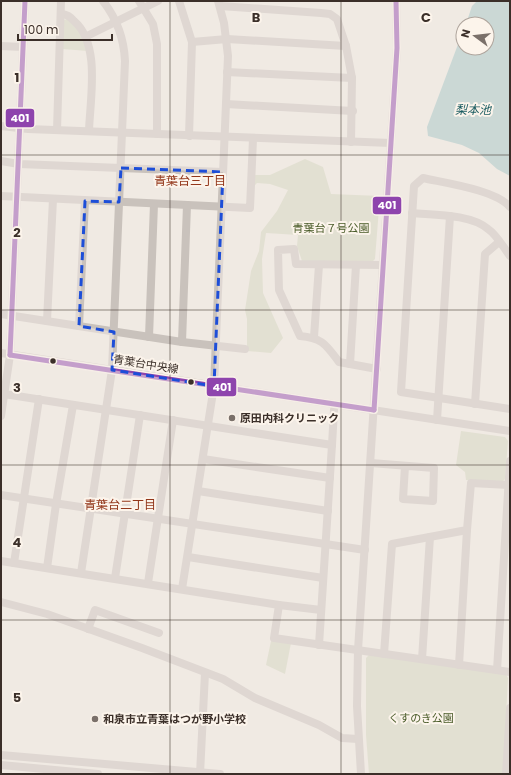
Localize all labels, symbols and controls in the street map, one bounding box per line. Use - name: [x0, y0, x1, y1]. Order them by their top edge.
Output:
- text: B: [252, 8, 261, 27]
- text: C: [421, 8, 431, 27]
- scale bar: [18, 16, 112, 42]
- north arrow: [455, 16, 495, 56]
- text: 100 m: [24, 21, 58, 38]
- text: N: [457, 27, 474, 39]
- text: 1: [15, 68, 19, 87]
- water label: 梨本池: [455, 101, 492, 118]
- line badge: 401: [5, 108, 35, 128]
- text: 401: [11, 110, 29, 126]
- district label: 青葉台三丁目: [154, 172, 226, 189]
- line badge: 401: [372, 196, 402, 215]
- text: 401: [378, 197, 396, 213]
- park label: 青葉台７号公園: [293, 220, 370, 236]
- text: 2: [13, 223, 21, 242]
- street label: 青葉台中央線: [112, 351, 180, 377]
- unlabelled marker: [48, 356, 58, 366]
- unlabelled marker: [186, 377, 196, 387]
- line badge: 401: [206, 377, 237, 397]
- text: 3: [13, 378, 21, 397]
- text: 401: [213, 379, 231, 395]
- place label: 原田内科クリニック: [240, 410, 339, 426]
- marker: 原田内科クリニック: [227, 413, 237, 423]
- district label: 青葉台二丁目: [84, 496, 156, 513]
- text: 4: [13, 533, 22, 552]
- text: 5: [13, 688, 21, 707]
- park label: くすのき公園: [388, 710, 454, 726]
- place label: 和泉市立青葉はつが野小学校: [103, 711, 246, 727]
- marker: 和泉市立青葉はつが野小学校: [90, 714, 100, 724]

